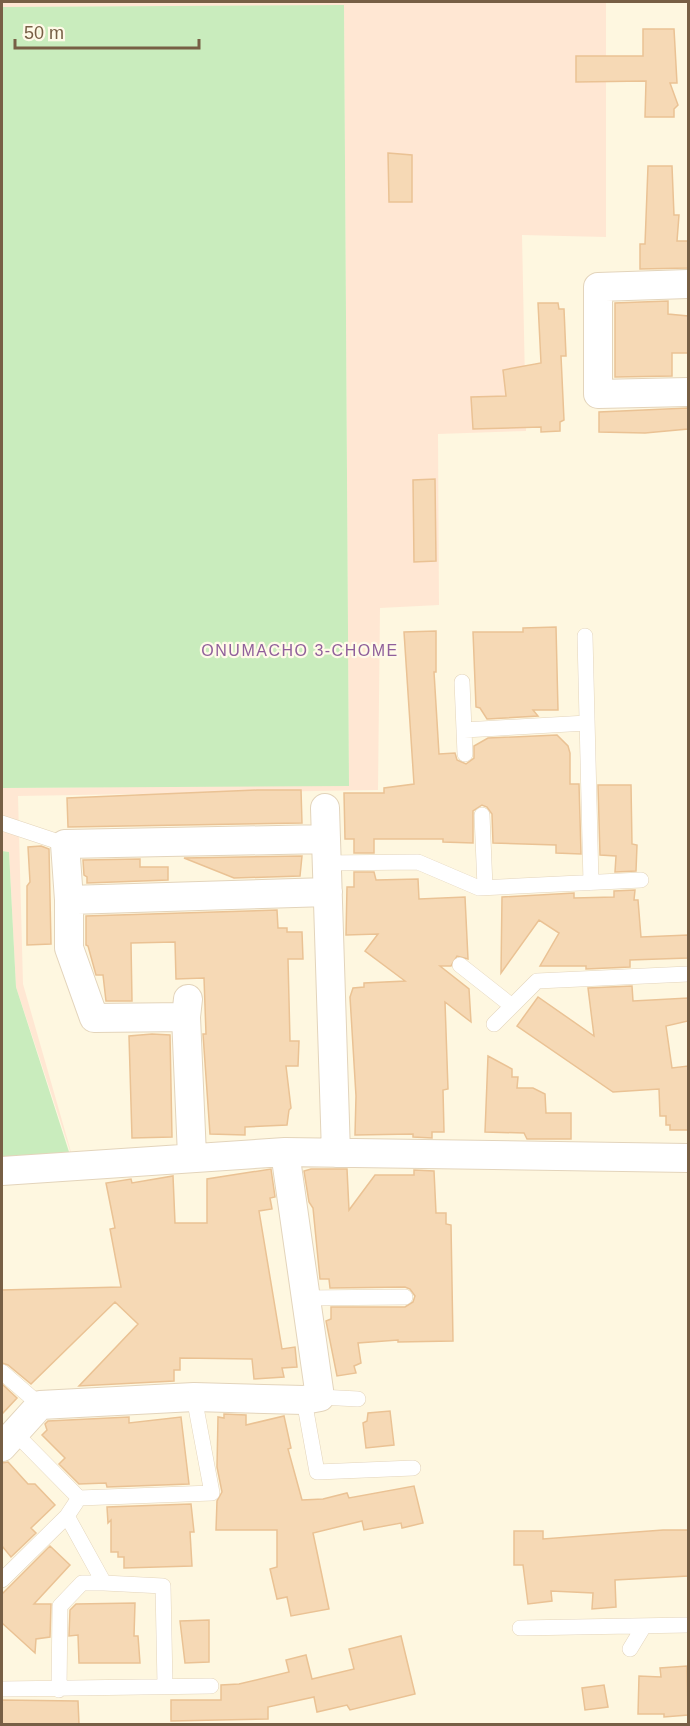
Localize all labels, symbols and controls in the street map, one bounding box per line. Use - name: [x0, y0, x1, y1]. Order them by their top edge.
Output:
- scale bar: [15, 12, 200, 50]
- text: 50 m: [24, 23, 64, 43]
- district label: ONUMACHO 3-CHOME: [201, 642, 399, 659]

